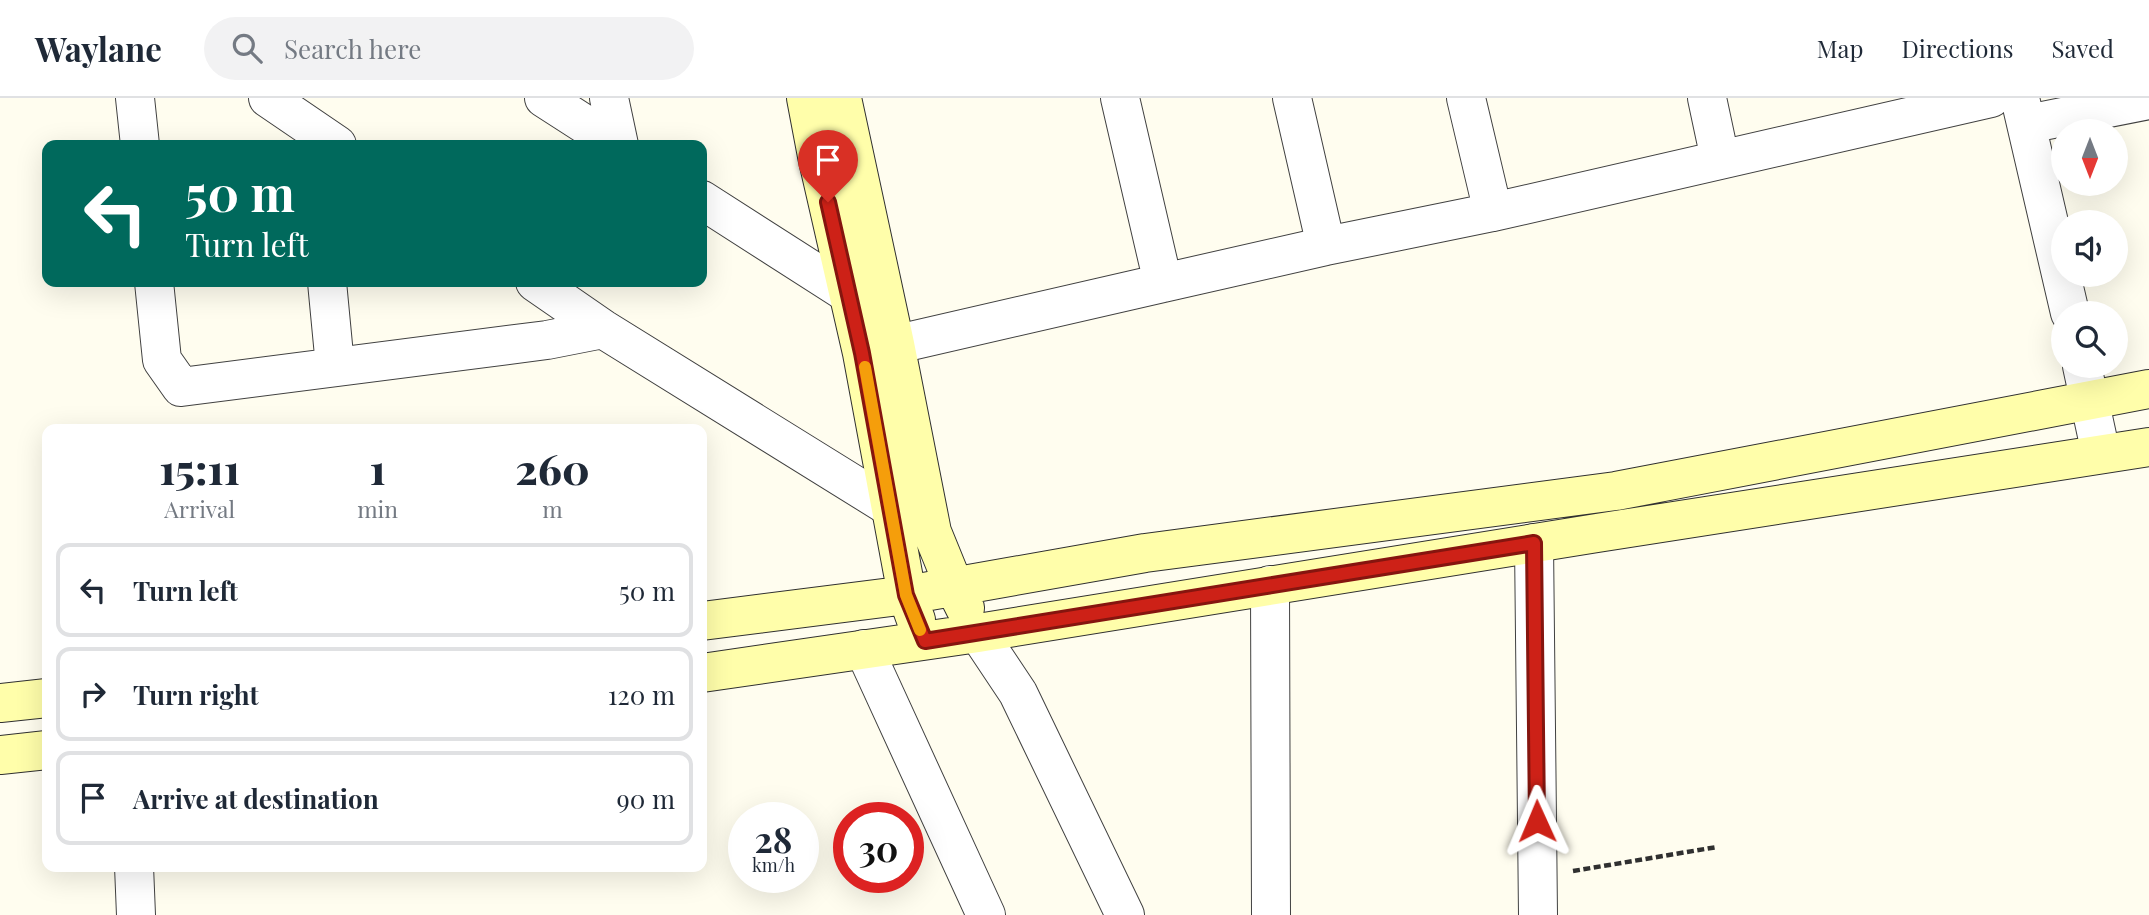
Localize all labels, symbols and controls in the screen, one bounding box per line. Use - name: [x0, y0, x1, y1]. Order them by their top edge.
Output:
- search box: [204, 17, 694, 80]
- text: Waylane: [35, 26, 162, 70]
- icon: search: [228, 29, 266, 67]
- text: Search here: [284, 31, 421, 66]
- text: Map: [1817, 32, 1863, 64]
- text: Directions: [1901, 32, 2014, 64]
- text: Saved: [2052, 32, 2114, 64]
- north arrow: [2051, 119, 2128, 196]
- map controls: [2051, 119, 2128, 378]
- pin: [798, 130, 858, 202]
- icon: arrive: [809, 141, 847, 179]
- text: 50 m: [185, 159, 295, 224]
- icon: left: [70, 168, 161, 259]
- button: sound: [2051, 210, 2128, 287]
- text: Turn left: [185, 222, 309, 265]
- button: search: [2051, 301, 2128, 378]
- text: 15:11: [159, 440, 240, 496]
- text: 1: [369, 440, 386, 496]
- text: 260: [515, 440, 590, 496]
- text: Arrival: [164, 493, 235, 524]
- text: min: [357, 493, 398, 524]
- text: m: [542, 493, 563, 524]
- icon: left: [74, 571, 112, 609]
- text: Turn left: [133, 573, 238, 608]
- text: 50 m: [619, 573, 675, 608]
- icon: right: [74, 675, 112, 713]
- text: Turn right: [133, 677, 259, 712]
- text: 120 m: [608, 677, 675, 712]
- icon: arrive: [74, 779, 112, 817]
- text: Arrive at destination: [133, 781, 379, 816]
- text: 90 m: [617, 781, 675, 816]
- position arrow: [1500, 784, 1574, 858]
- speed limit sign: 30: [833, 802, 924, 893]
- text: 28: [755, 815, 792, 862]
- text: km/h: [752, 853, 795, 877]

